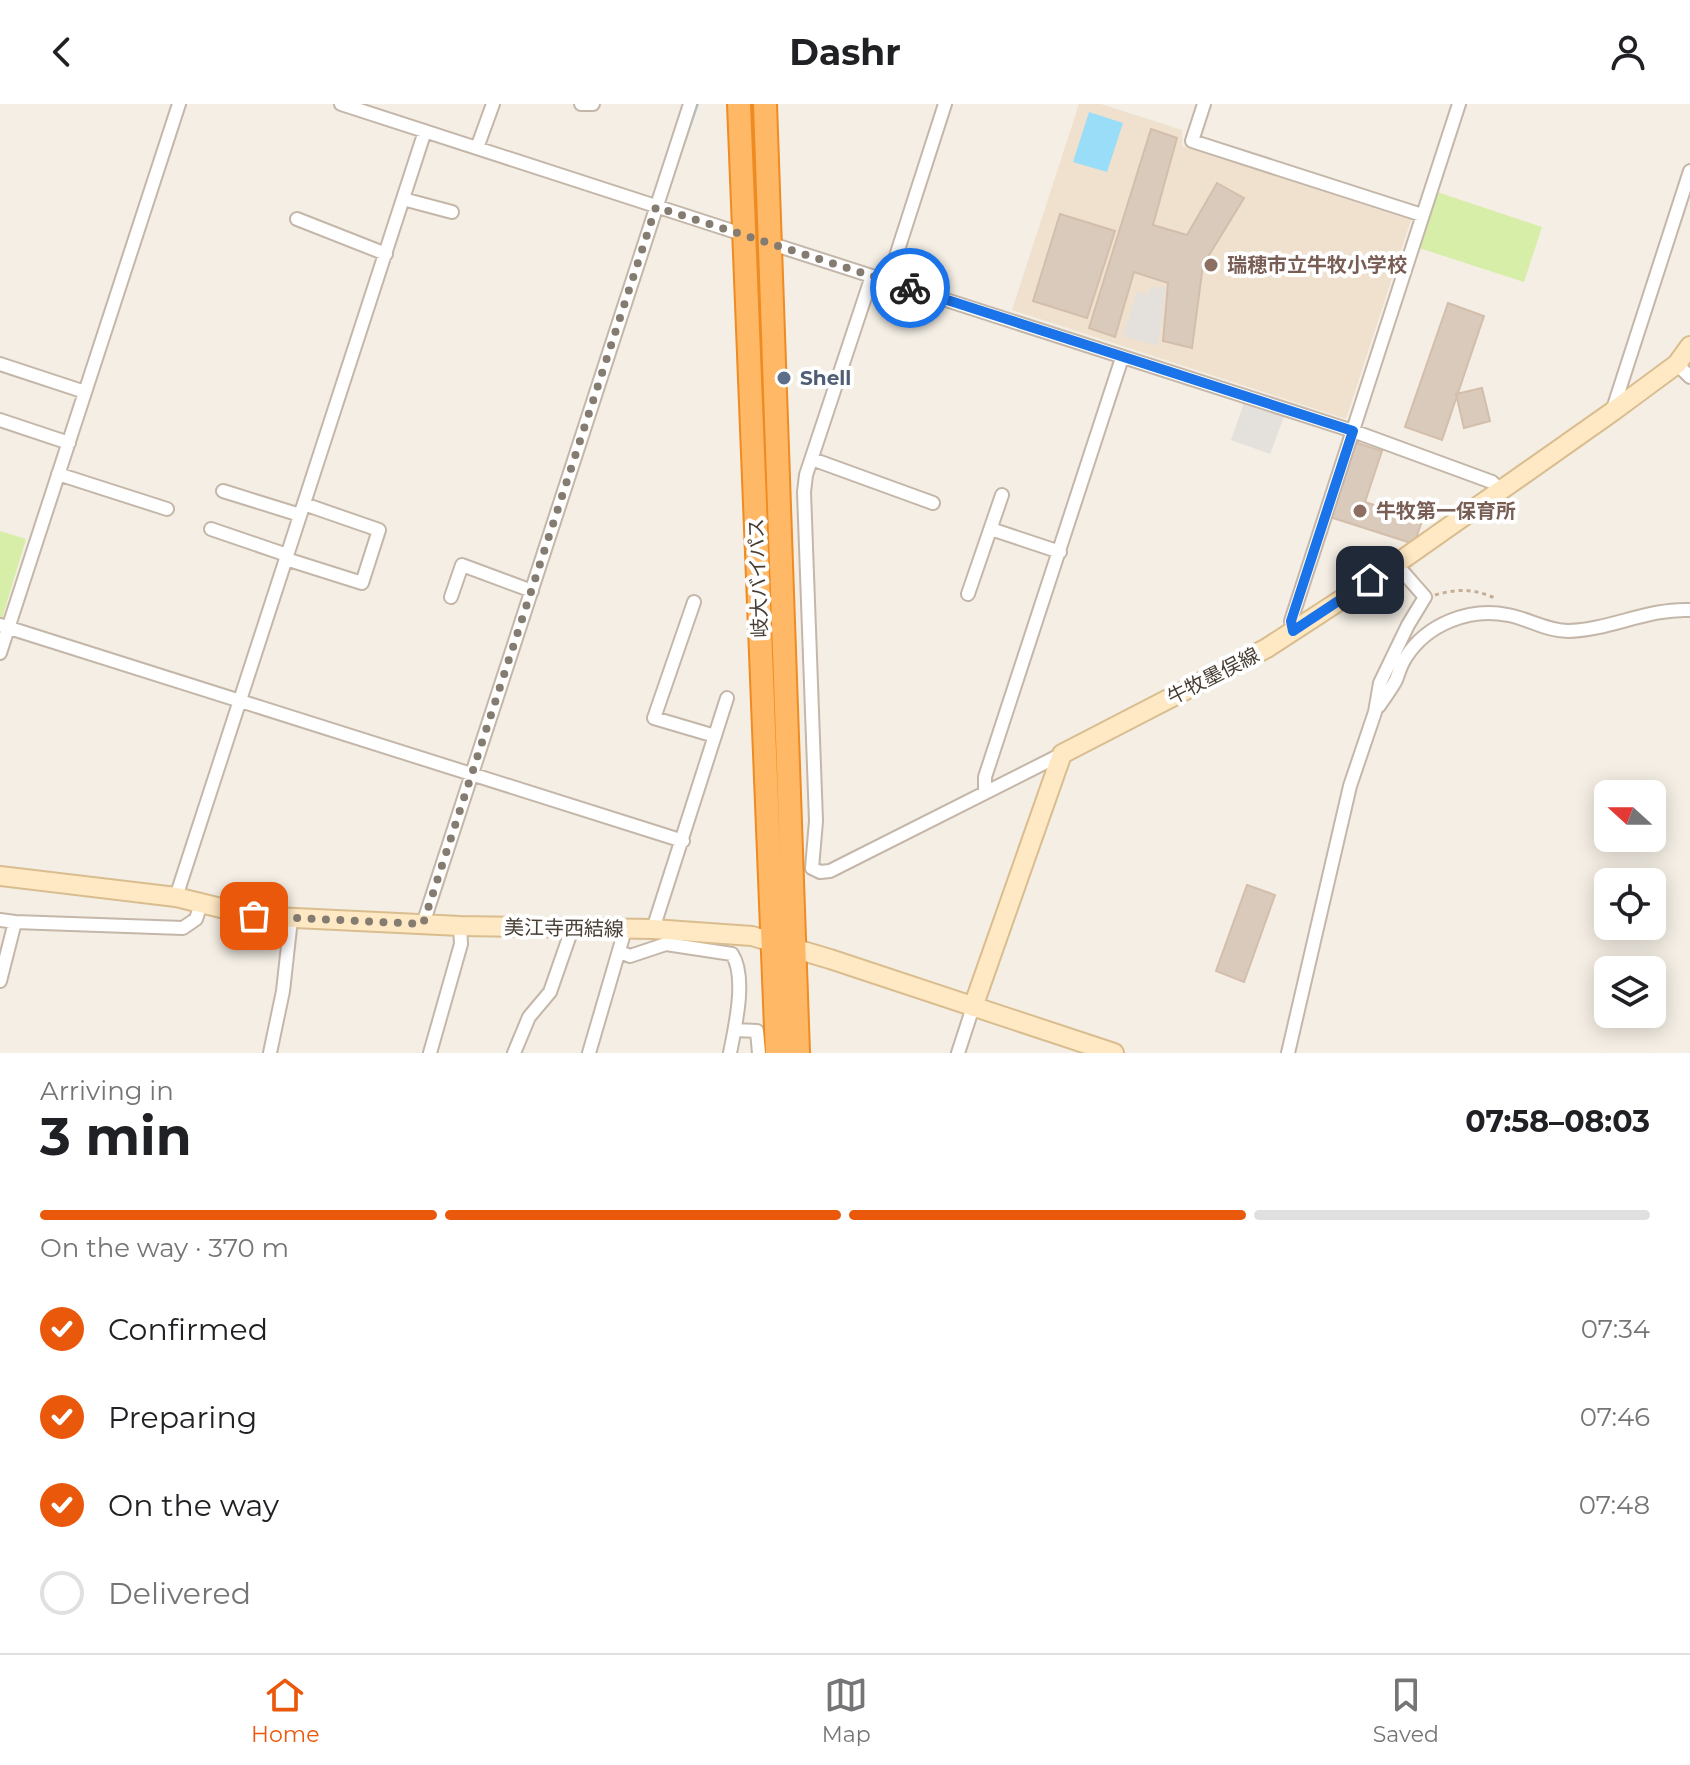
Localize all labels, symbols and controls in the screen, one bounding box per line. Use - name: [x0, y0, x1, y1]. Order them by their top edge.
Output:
- icon: back: [40, 30, 84, 74]
- text: Dashr: [789, 30, 901, 74]
- icon: person: [1606, 30, 1650, 74]
- courier: [870, 248, 950, 328]
- place label: 瑞穂市立牛牧小学校: [1227, 253, 1407, 277]
- marker: 瑞穂市立牛牧小学校: [1202, 256, 1220, 274]
- icon: bike: [888, 266, 932, 310]
- place label: Shell: [800, 366, 851, 390]
- marker: Shell: [775, 369, 793, 387]
- place label: 牛牧第一保育所: [1376, 499, 1516, 523]
- marker: 牛牧第一保育所: [1351, 502, 1369, 520]
- street label: 岐大バイパス: [744, 518, 772, 638]
- pin: [1336, 546, 1404, 614]
- icon: home: [1348, 558, 1392, 602]
- street label: 牛牧墨俣線: [1163, 643, 1263, 709]
- north arrow: [1594, 780, 1666, 852]
- map controls: [1594, 780, 1666, 1028]
- button: locate: [1594, 868, 1666, 940]
- pin: [220, 882, 288, 950]
- icon: bag: [232, 894, 276, 938]
- street label: 美江寺西結線: [504, 915, 624, 941]
- button: layers: [1594, 956, 1666, 1028]
- text: Arriving in: [40, 1075, 174, 1107]
- text: 07:58–08:03: [1465, 1103, 1650, 1140]
- text: 3 min: [40, 1105, 192, 1168]
- text: On the way · 370 m: [40, 1232, 289, 1264]
- icon: check: [40, 1307, 84, 1351]
- text: Confirmed: [108, 1311, 268, 1348]
- text: 07:34: [1581, 1313, 1650, 1345]
- icon: check: [40, 1395, 84, 1439]
- text: Preparing: [108, 1399, 257, 1436]
- text: 07:46: [1580, 1401, 1650, 1433]
- icon: check: [40, 1483, 84, 1527]
- text: On the way: [108, 1487, 279, 1524]
- text: 07:48: [1579, 1489, 1650, 1521]
- text: Delivered: [108, 1575, 251, 1612]
- tab: Home: [251, 1673, 319, 1748]
- tab: Map: [822, 1673, 871, 1748]
- tab: Saved: [1373, 1673, 1439, 1748]

